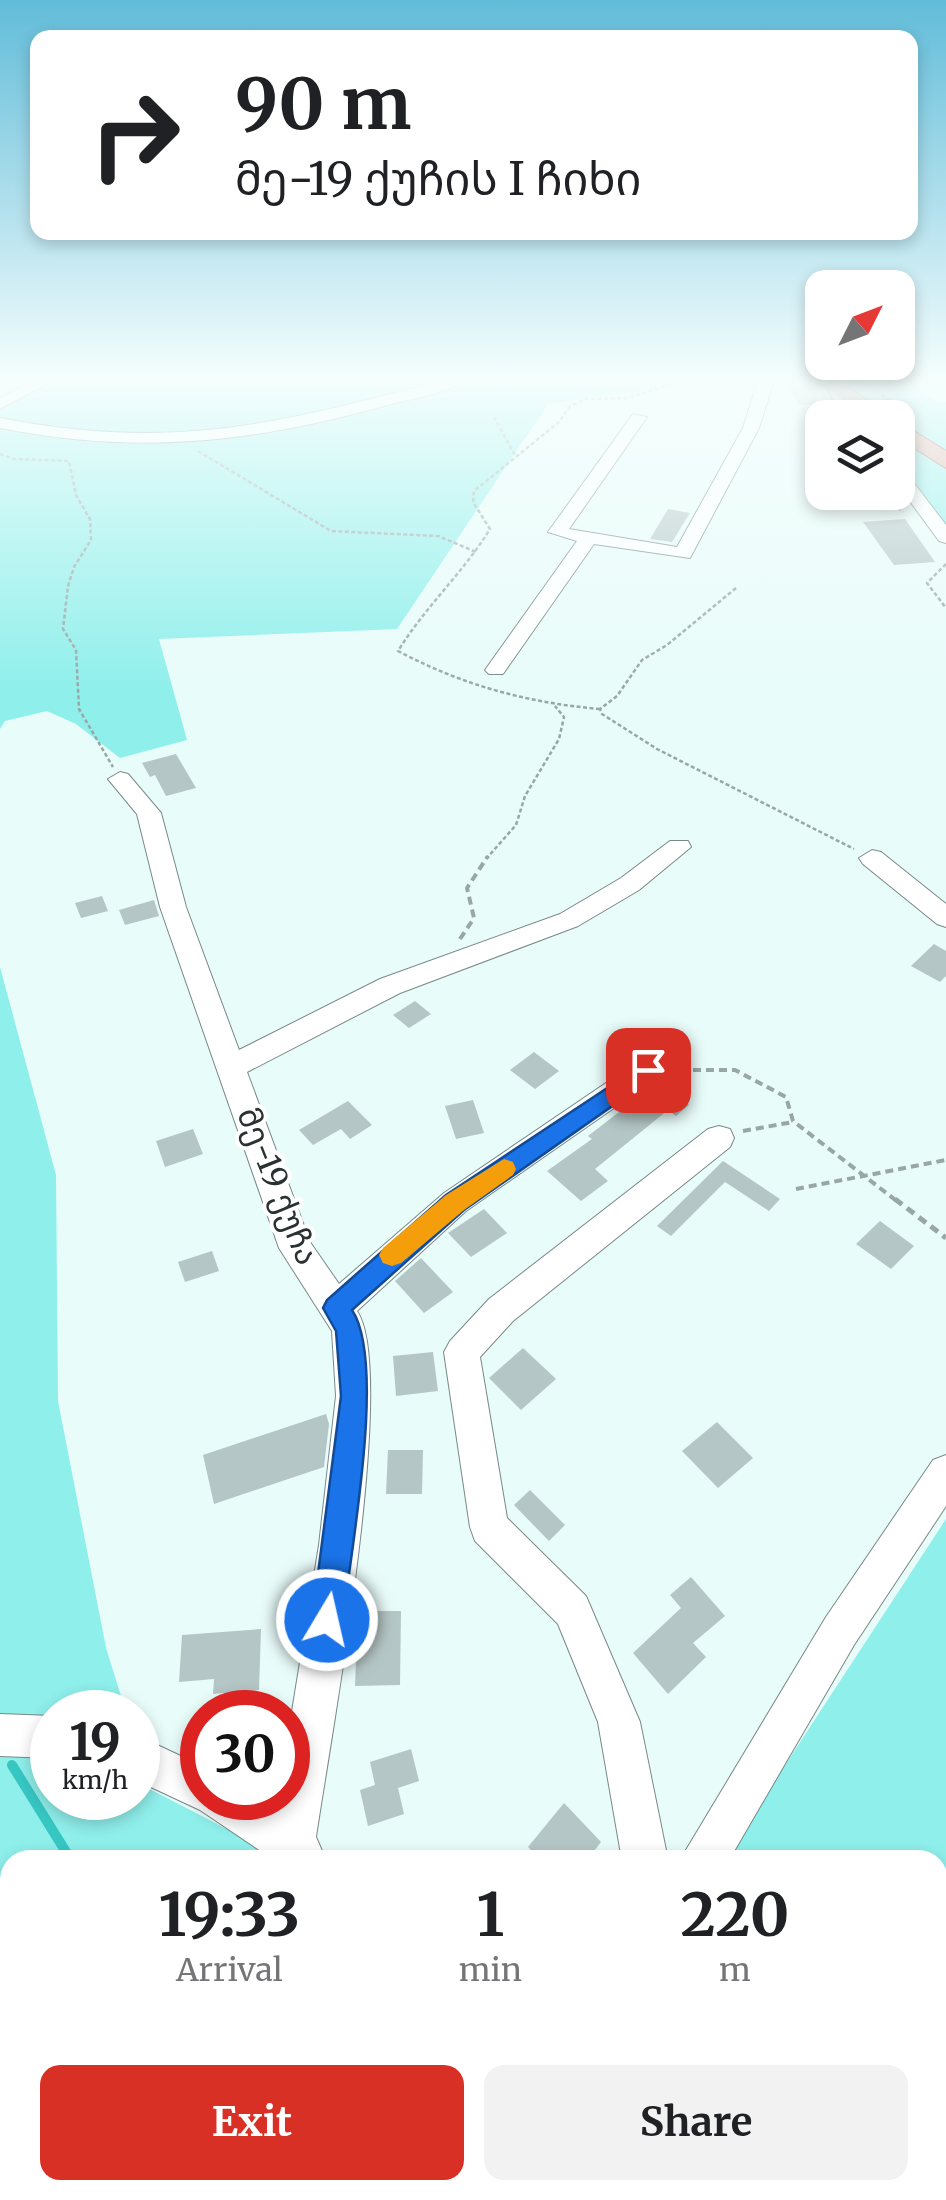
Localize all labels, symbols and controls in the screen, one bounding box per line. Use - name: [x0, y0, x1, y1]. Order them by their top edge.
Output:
- text: 90 m: [235, 60, 412, 148]
- icon: right: [70, 70, 200, 200]
- text: მე-19 ქუჩის I ჩიხი: [235, 151, 641, 207]
- north arrow: [805, 270, 915, 380]
- map controls: [805, 270, 915, 510]
- button: layers: [805, 400, 915, 510]
- pin: [606, 1028, 691, 1113]
- icon: arrive: [621, 1043, 676, 1098]
- street label: მე-19 ქუჩა: [228, 1101, 328, 1271]
- position arrow: [275, 1568, 379, 1672]
- speed limit sign: 30: [180, 1690, 310, 1820]
- text: 19: [69, 1711, 121, 1774]
- text: km/h: [62, 1764, 128, 1796]
- text: 19:33: [159, 1877, 300, 1952]
- text: 1: [476, 1877, 504, 1952]
- text: 220: [681, 1877, 789, 1952]
- text: Arrival: [176, 1950, 283, 1990]
- text: min: [459, 1950, 522, 1990]
- text: m: [719, 1950, 751, 1990]
- button: Exit: [40, 2065, 464, 2180]
- button: Share: [484, 2065, 908, 2180]

